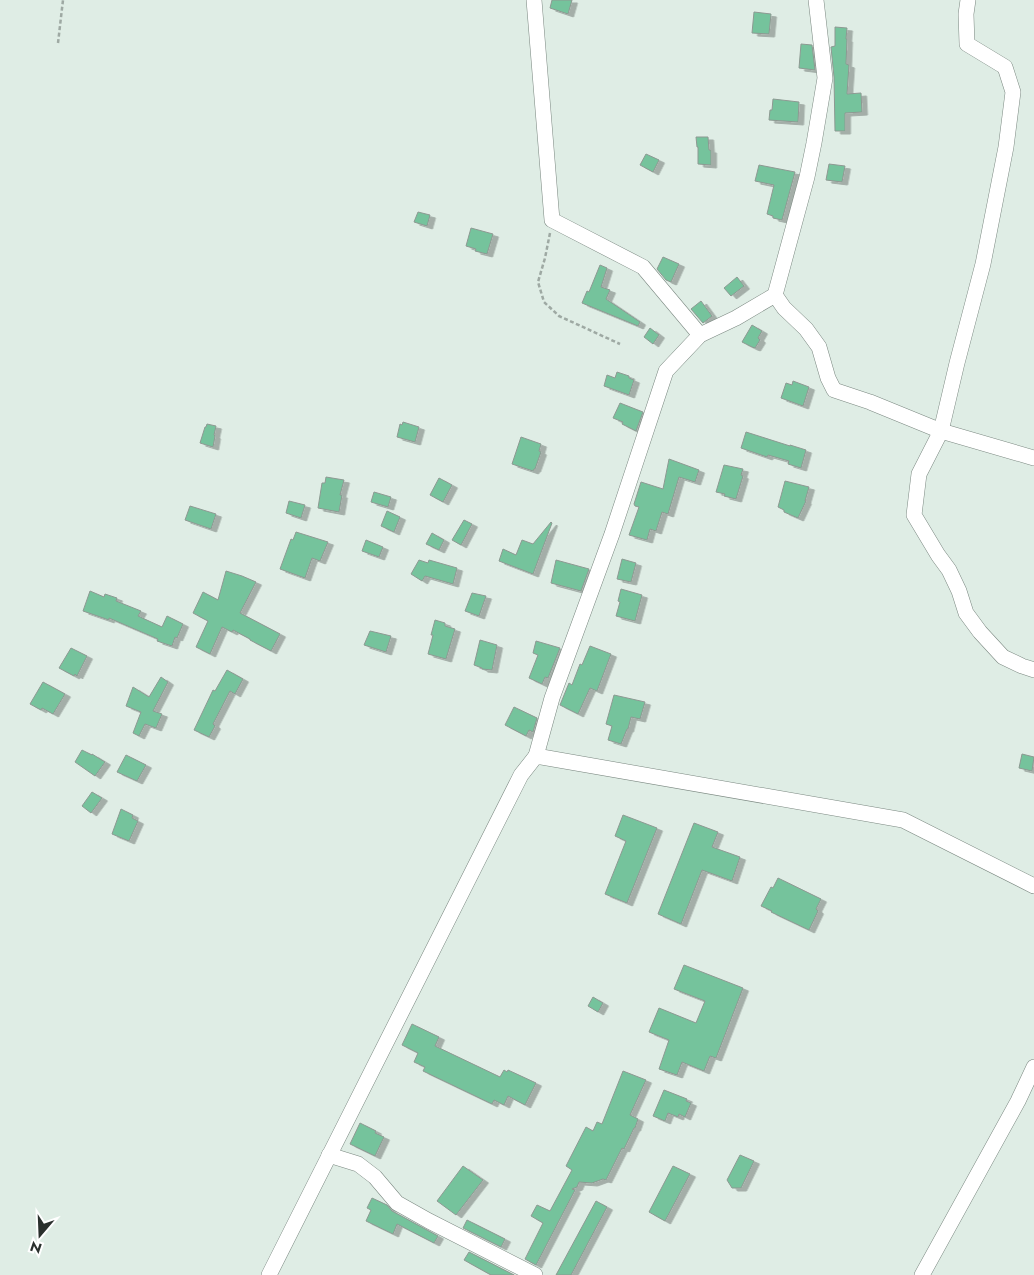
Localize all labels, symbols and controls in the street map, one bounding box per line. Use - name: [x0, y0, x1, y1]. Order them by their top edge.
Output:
- north arrow: [15, 1210, 65, 1260]
- text: N: [27, 1236, 44, 1259]

